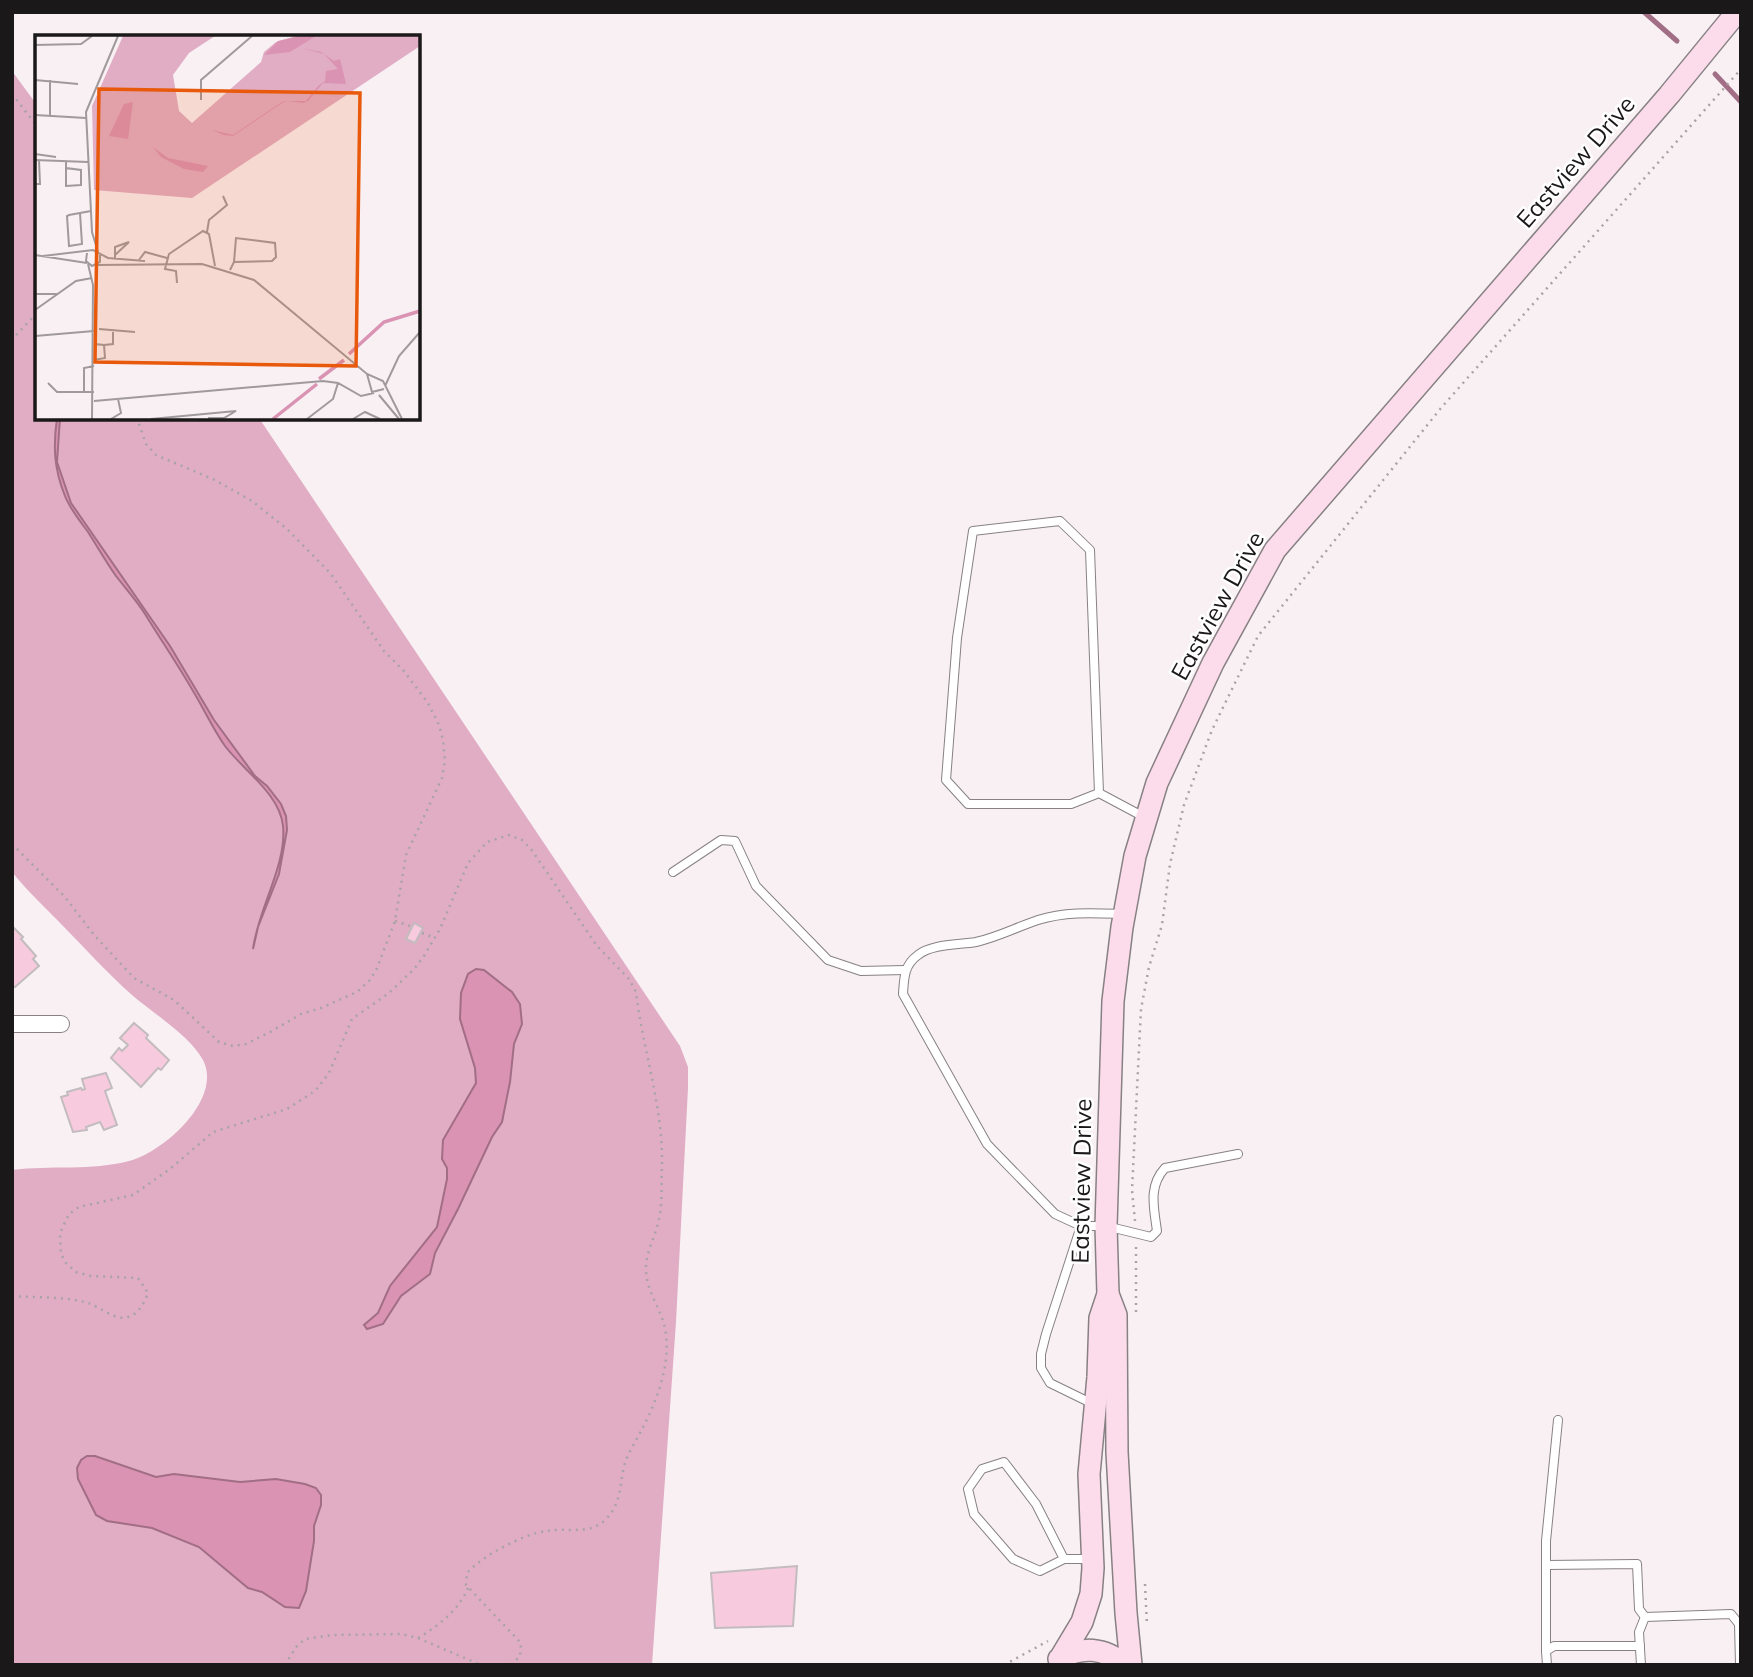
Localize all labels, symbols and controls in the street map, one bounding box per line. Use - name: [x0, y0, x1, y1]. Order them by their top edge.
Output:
- inset map: [35, 35, 420, 420]
- street label: Eastview Drive: [1510, 89, 1641, 233]
- street label: Eastview Drive: [1164, 526, 1270, 685]
- street label: Eastview Drive: [1065, 1098, 1097, 1264]

